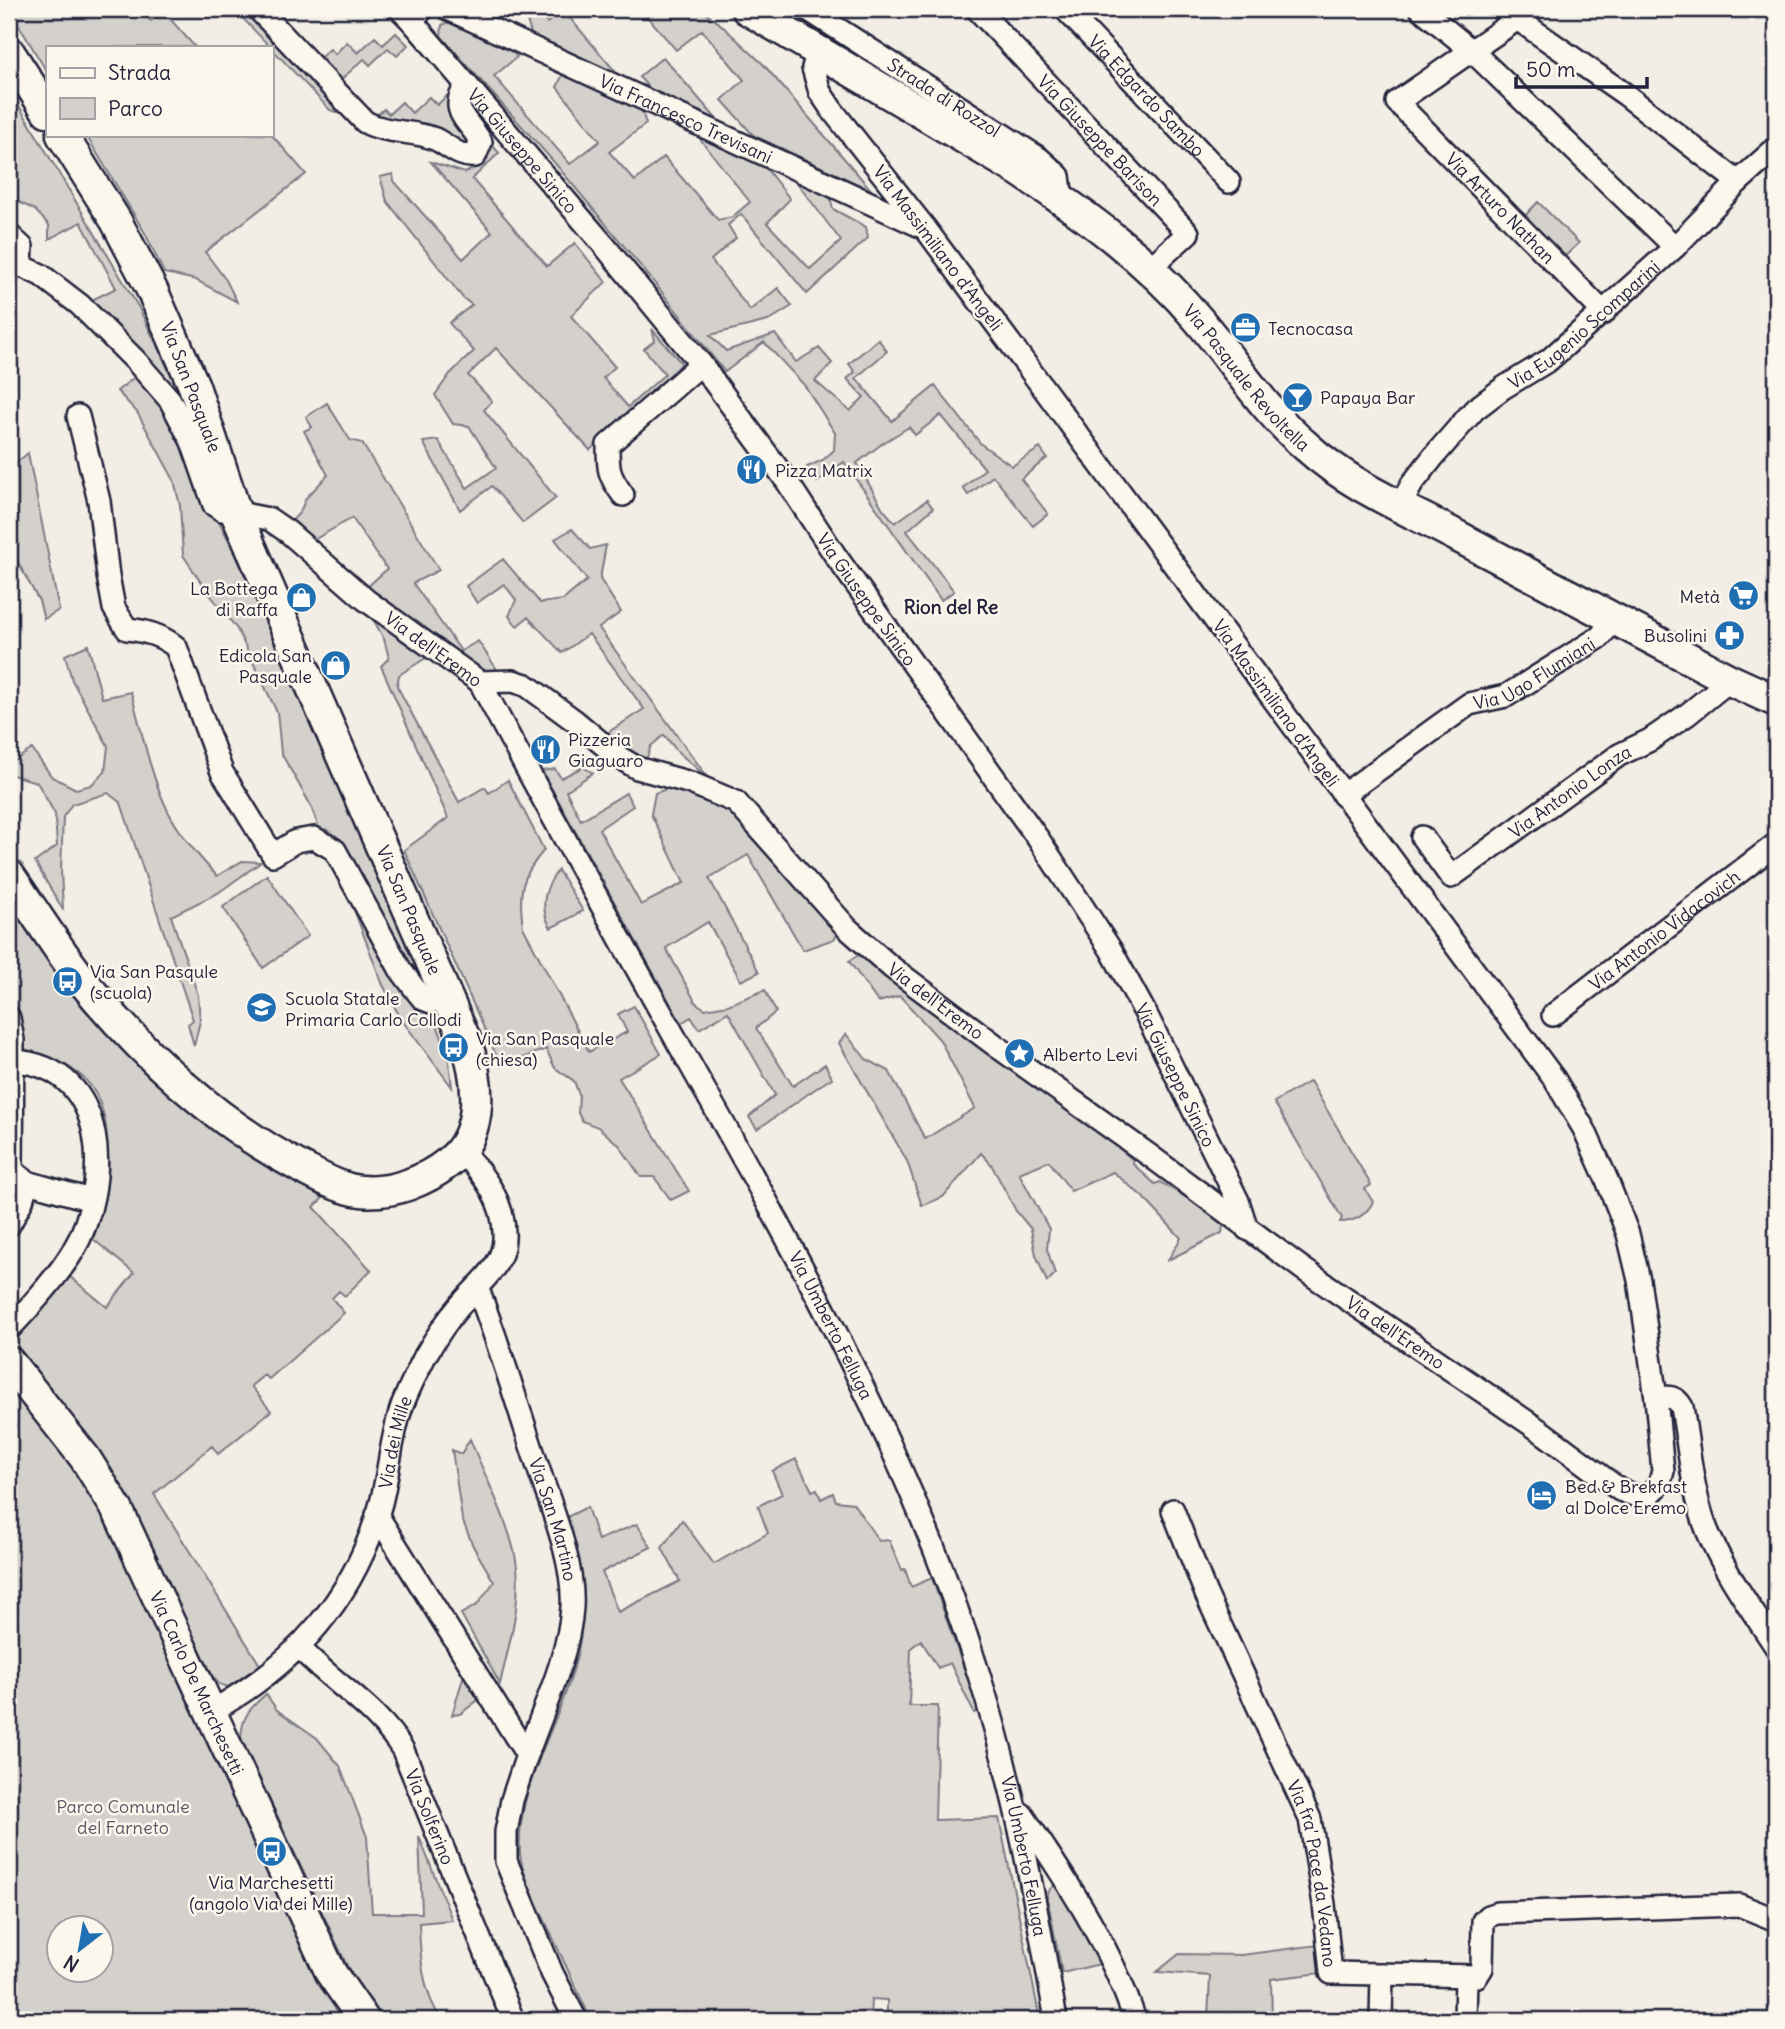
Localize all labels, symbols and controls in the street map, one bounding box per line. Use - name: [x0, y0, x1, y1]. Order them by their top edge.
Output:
- street label: Via Edgardo Sambo: [1084, 30, 1210, 161]
- legend: [46, 46, 273, 136]
- scale bar: [1516, 46, 1647, 90]
- street label: Strada di Rozzol: [883, 52, 1005, 142]
- text: 50 m: [1526, 56, 1575, 83]
- text: Strada: [108, 59, 171, 86]
- street label: Via Francesco Trevisani: [596, 69, 776, 168]
- street label: Via Giuseppe Barison: [1033, 69, 1168, 211]
- street label: Via Giuseppe Sinico: [463, 83, 583, 218]
- text: Parco: [108, 95, 163, 122]
- street label: Via Arturo Nathan: [1441, 147, 1560, 268]
- street label: Via Massimiliano d'Angeli: [868, 161, 1008, 335]
- street label: Via Eugenio Scomparini: [1504, 255, 1664, 394]
- street label: Via Pasquale Revoltella: [1179, 299, 1315, 456]
- office icon: Tecnocasa: [1228, 311, 1262, 345]
- place label: Tecnocasa: [1268, 317, 1353, 340]
- street label: Via San Pasquale: [156, 318, 226, 456]
- bar icon: Papaya Bar: [1280, 380, 1314, 414]
- place label: Papaya Bar: [1320, 386, 1416, 409]
- restaurant icon: Pizza Matrix: [735, 453, 769, 487]
- place label: Pizza Matrix: [775, 459, 873, 482]
- street label: Via Giuseppe Sinico: [812, 529, 922, 670]
- place label: La Bottega di Raffa: [190, 577, 278, 621]
- supermarket icon: Metà: [1726, 579, 1760, 613]
- shop icon: La Bottega di Raffa: [284, 581, 318, 615]
- place label: Metà: [1679, 585, 1720, 608]
- district label: Rion del Re: [904, 595, 998, 619]
- street label: Via dell'Eremo: [381, 606, 487, 692]
- street label: Via Massimiliano d'Angeli: [1208, 615, 1344, 791]
- pharmacy icon: Busolini: [1713, 618, 1747, 652]
- place label: Busolini: [1644, 624, 1707, 647]
- street label: Via Ugo Flumiani: [1471, 632, 1599, 714]
- place label: Edicola San Pasquale: [219, 644, 312, 688]
- shop icon: Edicola San Pasquale: [318, 648, 352, 682]
- place label: Pizzeria Giaguaro: [568, 728, 643, 772]
- restaurant icon: Pizzeria Giaguaro: [528, 732, 562, 766]
- street label: Via Antonio Lonza: [1504, 739, 1635, 843]
- street label: Via San Pasquale: [371, 842, 447, 978]
- street label: Via Antonio Vidacovich: [1584, 865, 1744, 995]
- street label: Via dell'Eremo: [883, 957, 989, 1044]
- place label: Via San Pasqule (scuola): [90, 960, 218, 1004]
- bus stop icon: Via San Pasqule (scuola): [50, 964, 84, 998]
- place label: Scuola Statale Primaria Carlo Collodi: [285, 987, 462, 1031]
- school or university icon: Scuola Statale Primaria Carlo Collodi: [245, 991, 279, 1025]
- street label: Via Giuseppe Sinico: [1131, 999, 1221, 1151]
- place label: Via San Pasquale (chiesa): [476, 1027, 614, 1071]
- bus stop icon: Via San Pasquale (chiesa): [436, 1031, 470, 1065]
- place icon: Alberto Levi: [1003, 1037, 1037, 1071]
- place label: Alberto Levi: [1043, 1043, 1138, 1066]
- street label: Via Umberto Felluga: [784, 1247, 879, 1403]
- street label: Via dell'Eremo: [1342, 1291, 1450, 1374]
- street label: Via dei Mille: [373, 1392, 416, 1491]
- street label: Via San Martino: [524, 1455, 582, 1583]
- place label: Bed & Brekfast al Dolce Eremo: [1565, 1475, 1687, 1519]
- hotel icon: Bed & Brekfast al Dolce Eremo: [1525, 1479, 1559, 1513]
- street label: Via Carlo De Marchesetti: [145, 1587, 249, 1778]
- street label: Via Solferino: [400, 1766, 460, 1868]
- street label: Via Umberto Felluga: [996, 1774, 1052, 1938]
- street label: Via fra' Pace da Vedano: [1282, 1776, 1342, 1968]
- park label: Parco Comunale del Farneto: [56, 1795, 190, 1839]
- bus stop icon: Via Marchesetti (angolo Via dei Mille): [254, 1835, 288, 1869]
- place label: Via Marchesetti (angolo Via dei Mille): [189, 1871, 353, 1915]
- north arrow: [46, 1913, 116, 1983]
- text: N: [59, 1950, 83, 1977]

